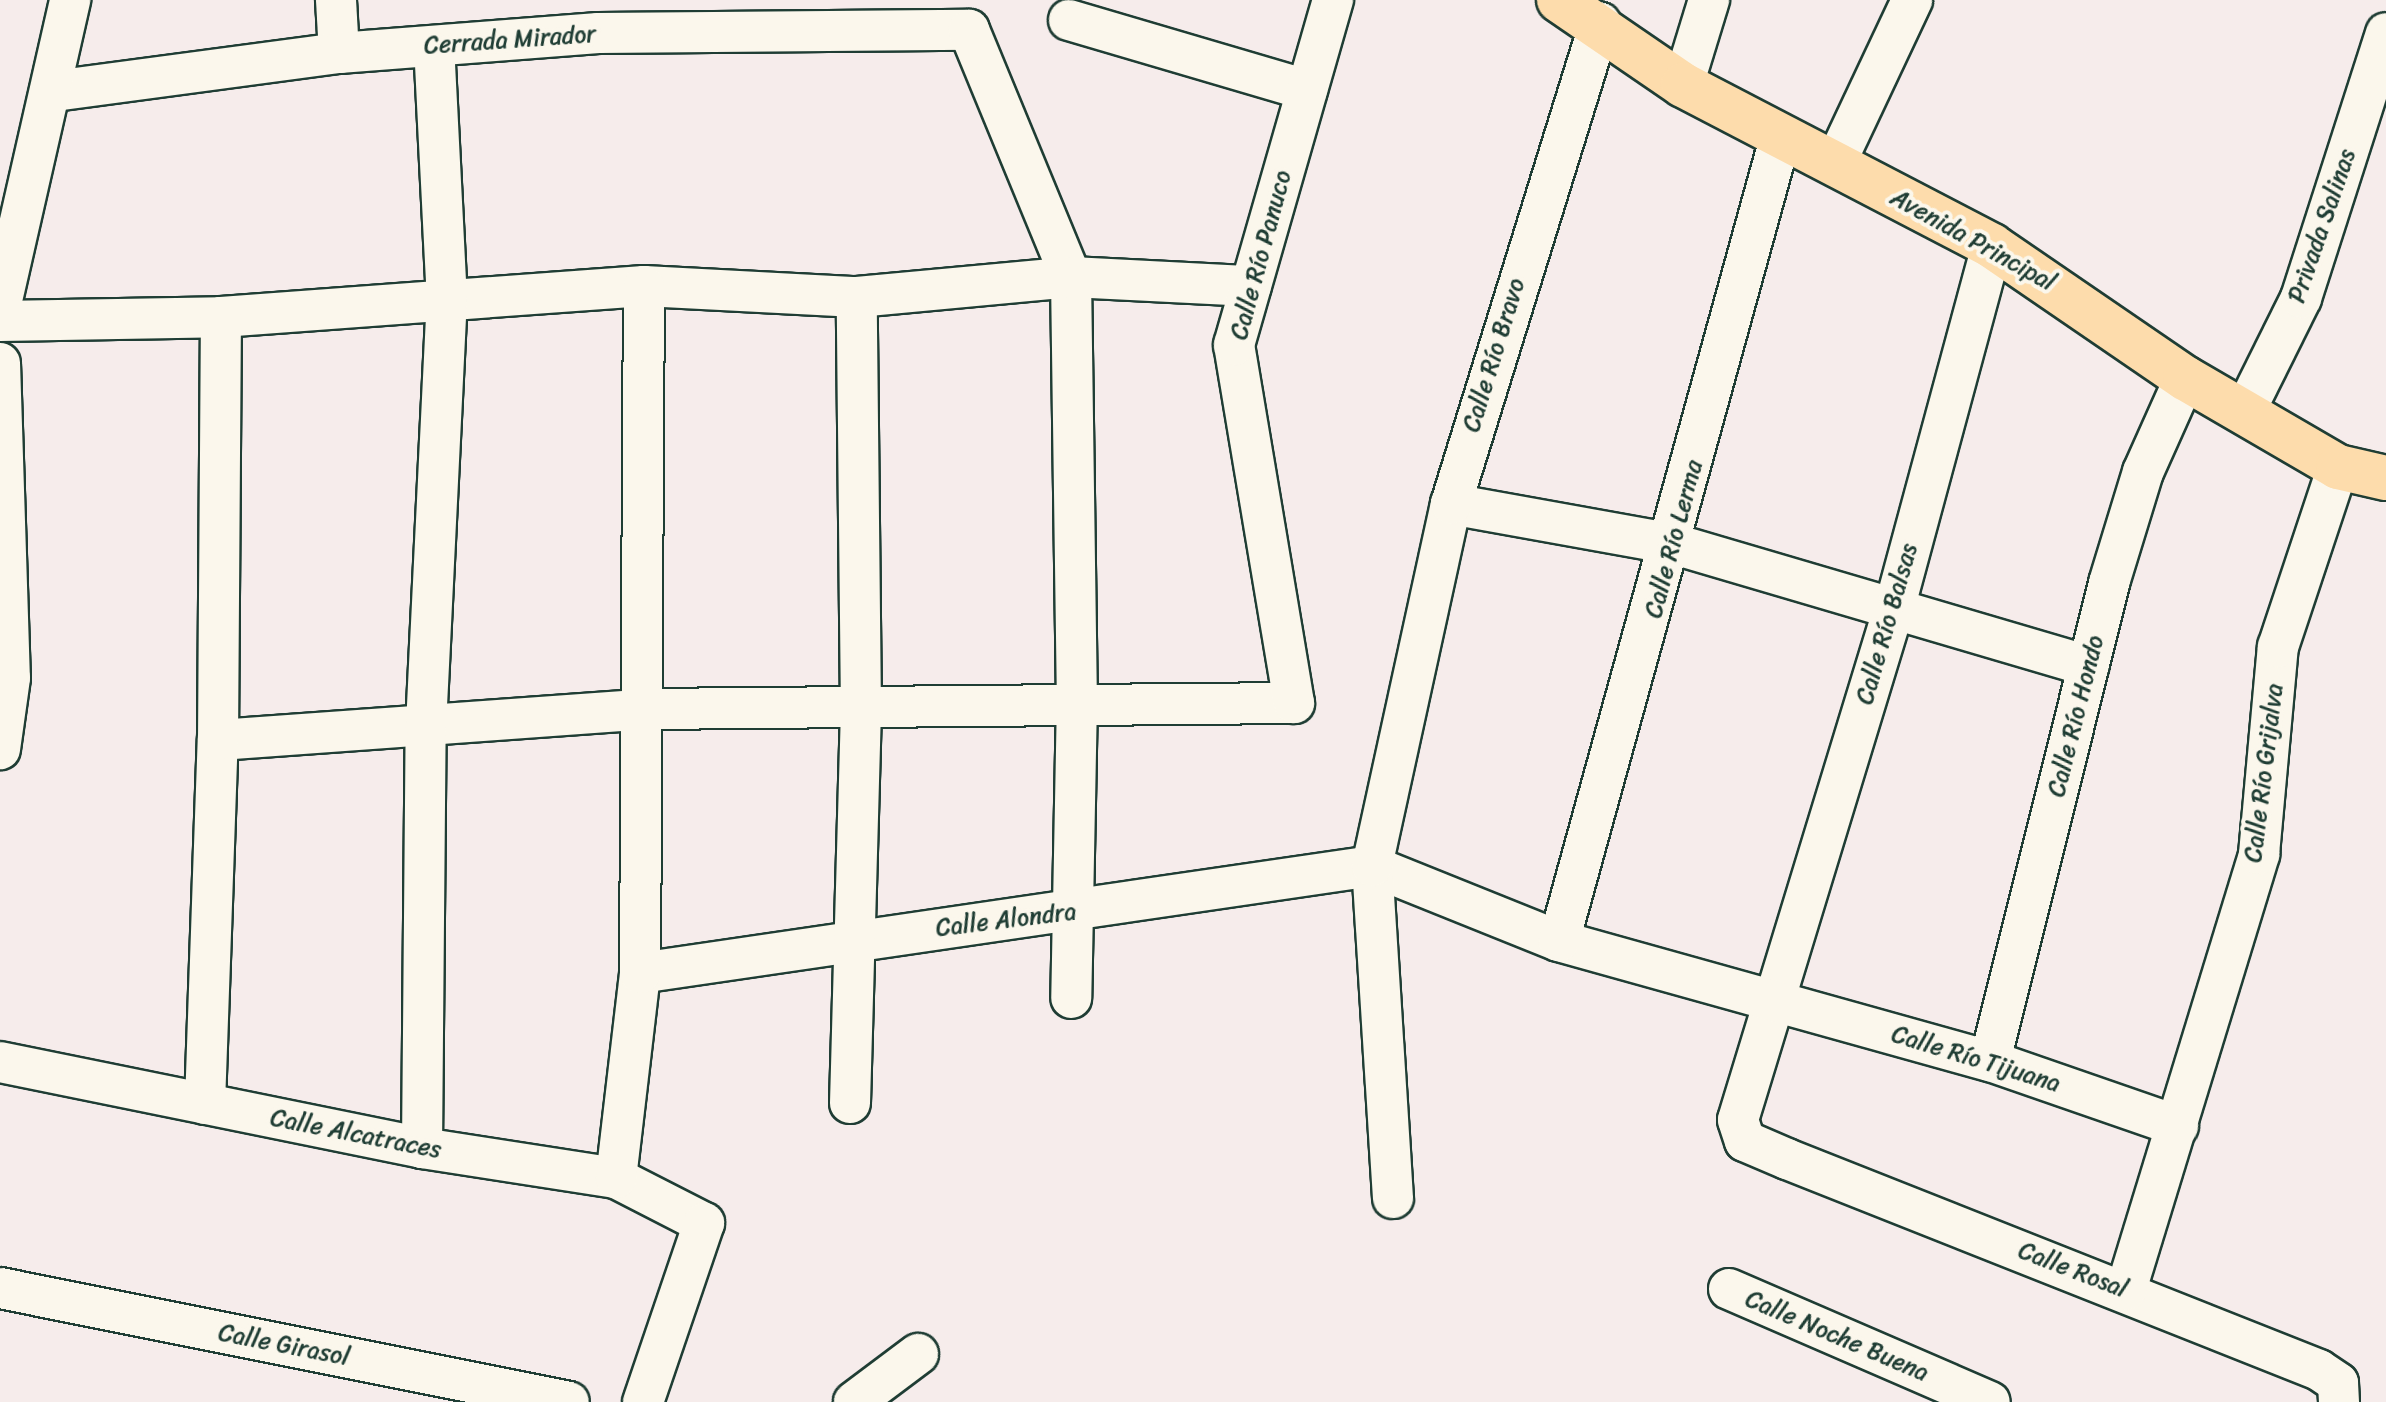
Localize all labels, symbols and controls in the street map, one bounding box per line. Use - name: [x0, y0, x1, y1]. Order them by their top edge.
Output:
- street label: Cerrada Mirador: [423, 20, 597, 60]
- street label: Privada Salinas: [2282, 145, 2362, 307]
- street label: Calle Río Panuco: [1224, 167, 1298, 343]
- street label: Avenida Principal: [1886, 183, 2060, 297]
- street label: Calle Río Bravo: [1457, 275, 1531, 435]
- street label: Calle Río Lerma: [1639, 457, 1709, 621]
- street label: Calle Río Balsas: [1850, 540, 1924, 708]
- street label: Calle Río Hondo: [2042, 632, 2110, 800]
- street label: Calle Río Grijalva: [2239, 682, 2289, 864]
- street label: Calle Alondra: [934, 897, 1078, 943]
- street label: Calle Río Tijuana: [1887, 1019, 2065, 1099]
- street label: Calle Alcatraces: [269, 1104, 443, 1164]
- street label: Calle Rosal: [2014, 1236, 2132, 1304]
- street label: Calle Noche Buena: [1741, 1284, 1933, 1388]
- street label: Calle Girasol: [216, 1318, 352, 1372]

